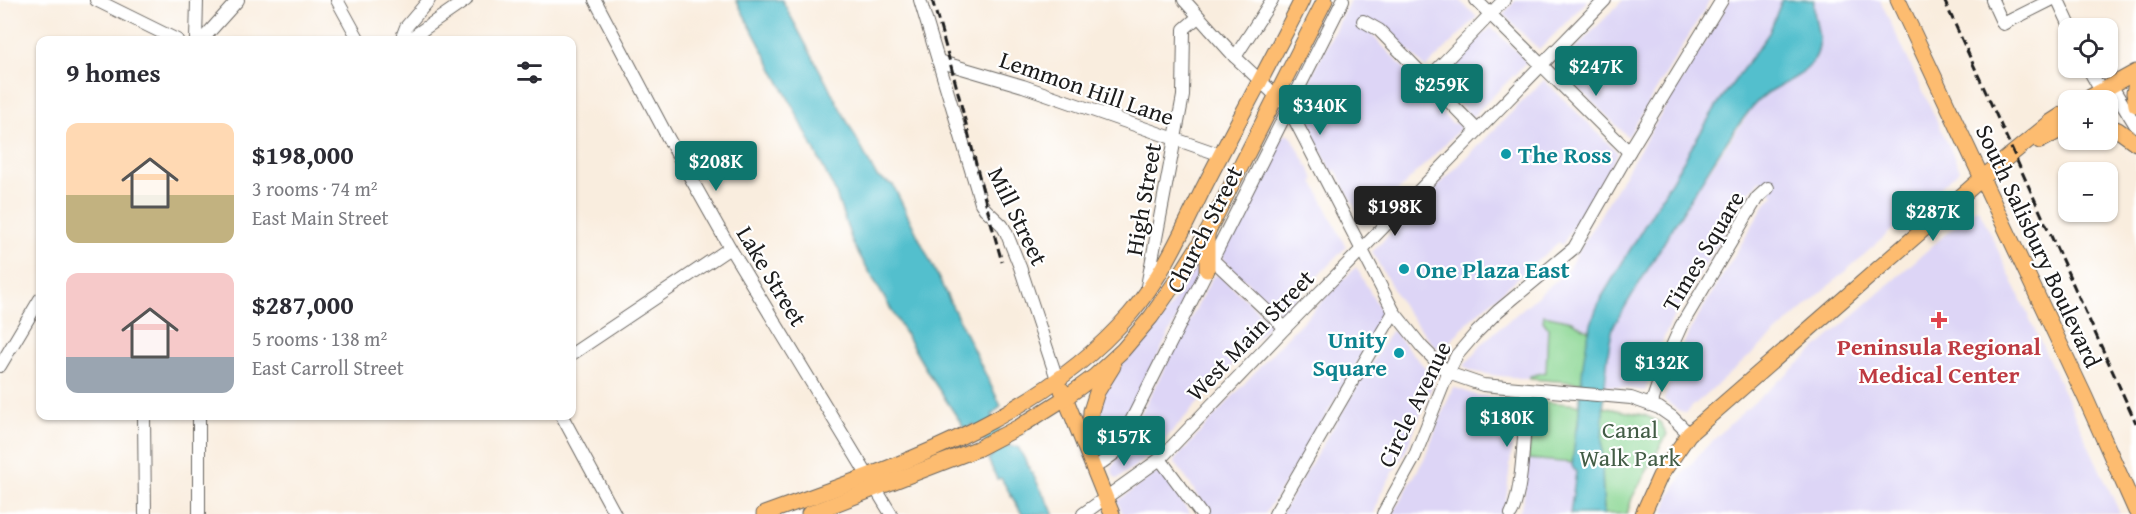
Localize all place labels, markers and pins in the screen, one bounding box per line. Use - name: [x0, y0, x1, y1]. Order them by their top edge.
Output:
- pin: $247K: [1554, 46, 1638, 97]
- pin: $259K: [1400, 64, 1484, 115]
- pin: $340K: [1278, 85, 1362, 136]
- place label: The Ross: [1518, 137, 1612, 172]
- pin: $208K: [674, 141, 758, 192]
- marker: The Ross: [1499, 147, 1513, 161]
- pin: $198K: [1353, 186, 1437, 237]
- pin: $287K: [1891, 191, 1975, 242]
- place label: One Plaza East: [1416, 252, 1570, 287]
- marker: One Plaza East: [1397, 262, 1411, 276]
- marker: Peninsula Regional Medical Center: [1930, 311, 1948, 329]
- place label: Unity Square: [1312, 322, 1388, 385]
- place label: Peninsula Regional Medical Center: [1837, 329, 2042, 392]
- pin: $132K: [1620, 342, 1704, 393]
- marker: Unity Square: [1392, 346, 1406, 360]
- pin: $180K: [1465, 397, 1549, 448]
- pin: $157K: [1082, 416, 1166, 467]

